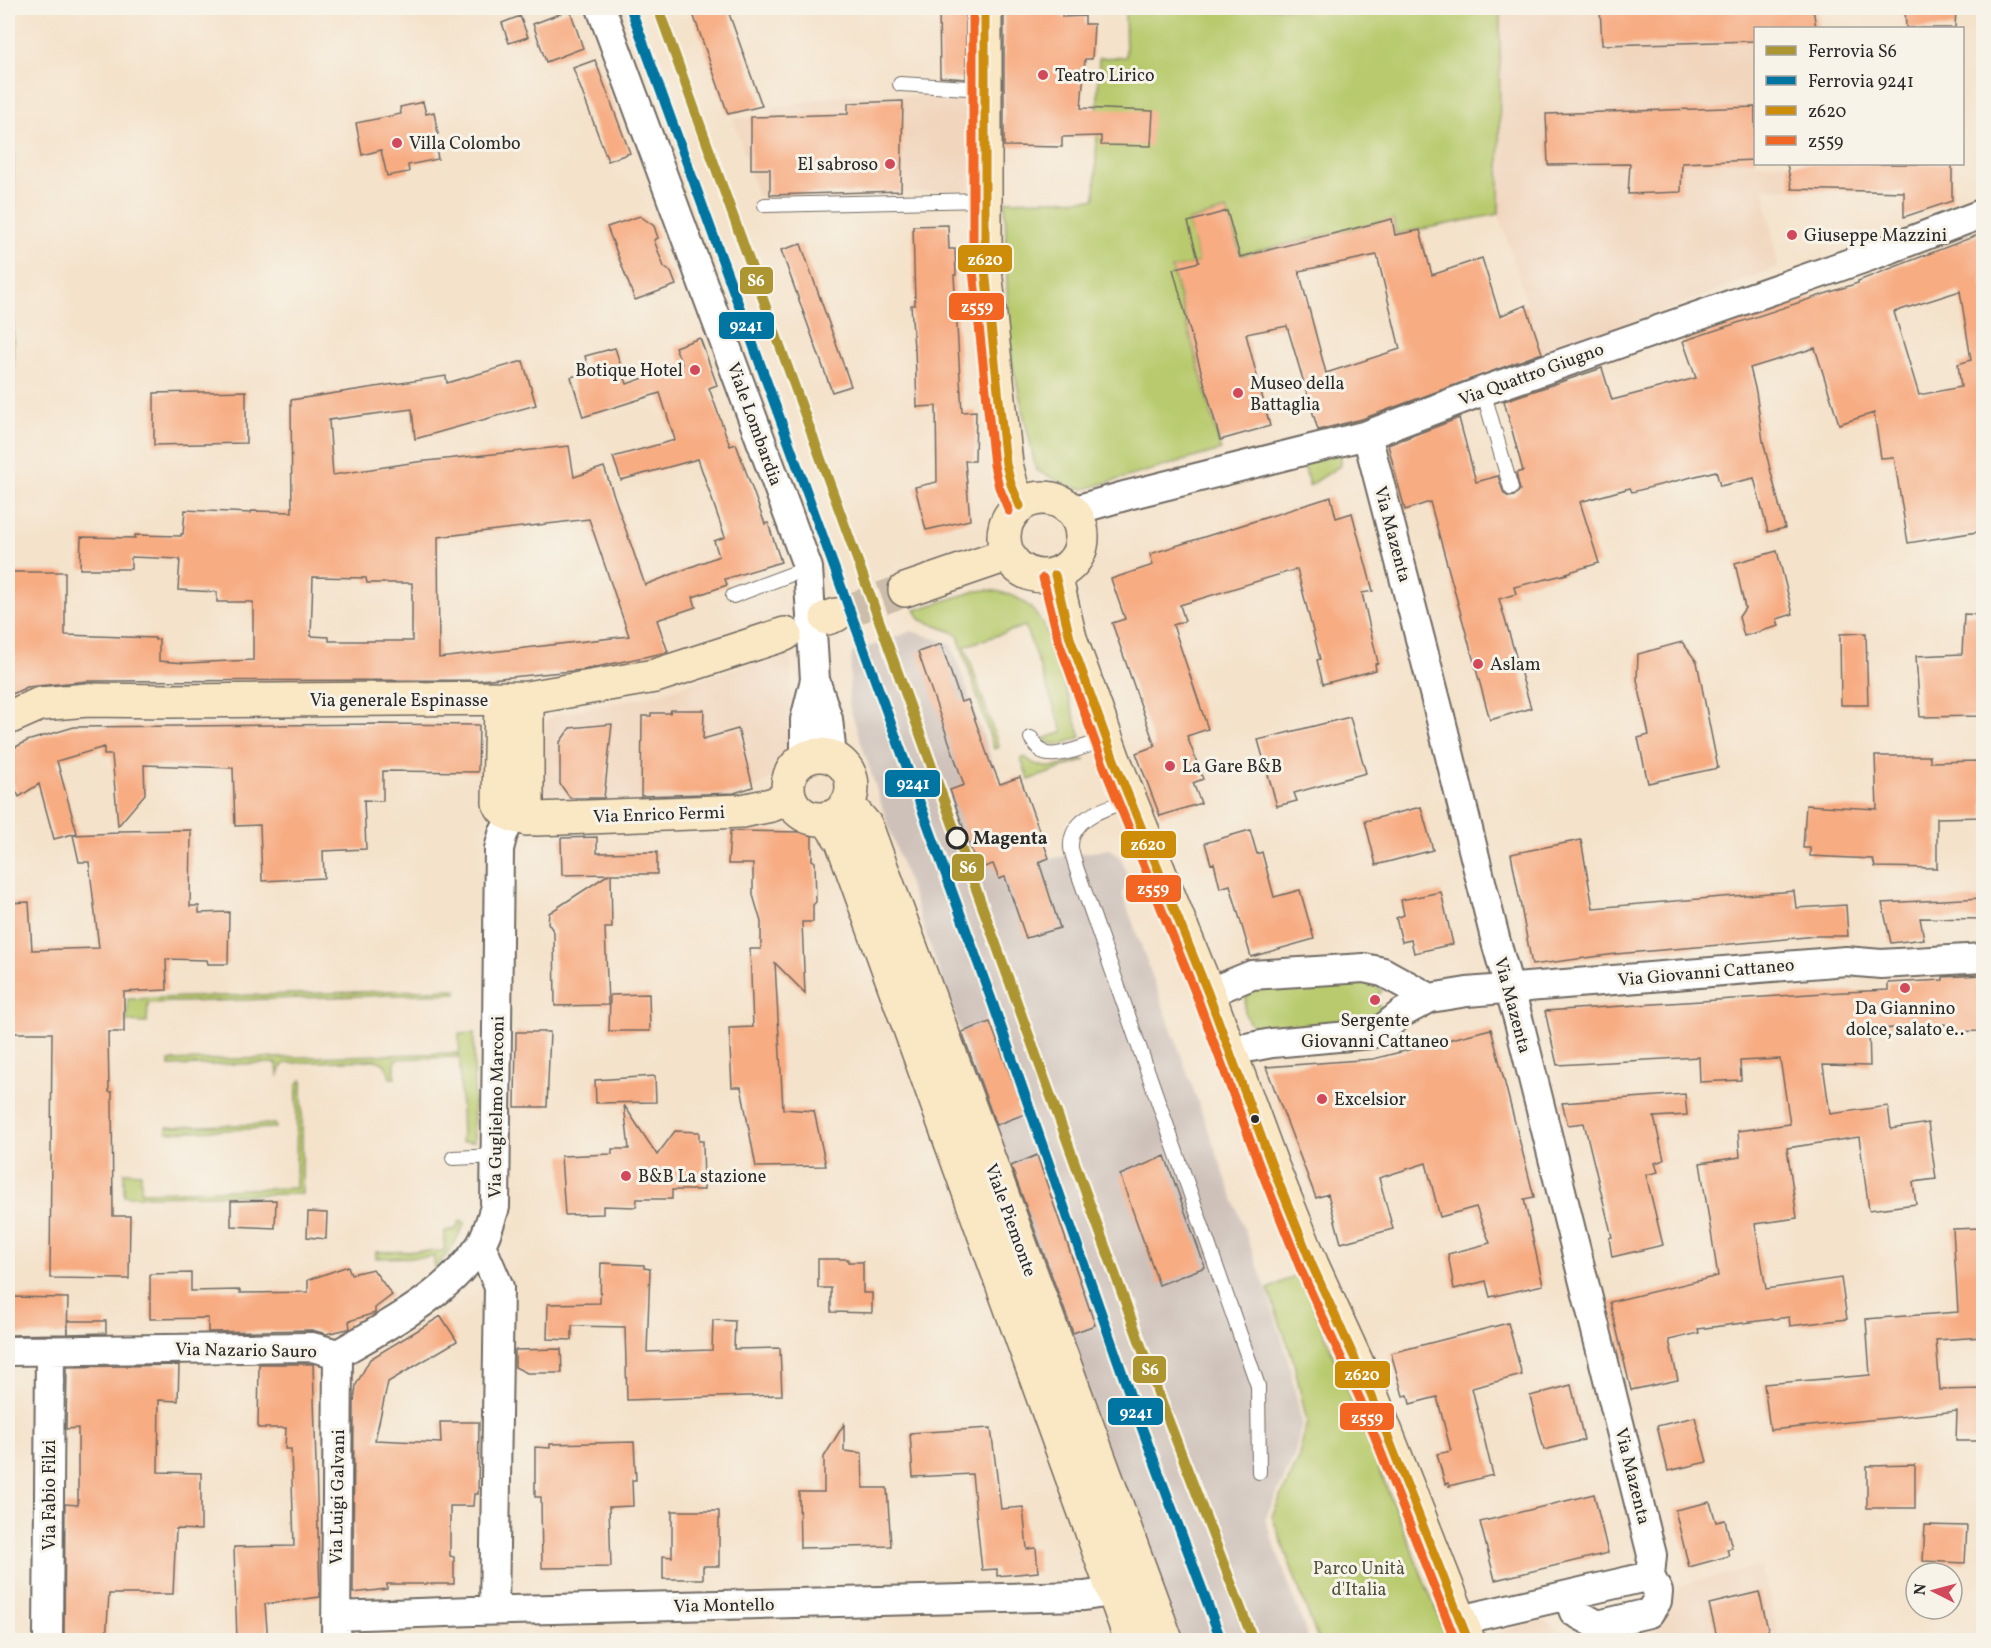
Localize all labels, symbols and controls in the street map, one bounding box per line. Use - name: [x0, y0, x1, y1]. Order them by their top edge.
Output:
- legend: [1754, 27, 1964, 165]
- text: Ferrovia S6: [1808, 40, 1897, 65]
- place label: Teatro Lirico: [1055, 64, 1155, 89]
- marker: Teatro Lirico: [1036, 68, 1050, 82]
- text: Ferrovia 9241: [1808, 70, 1914, 95]
- text: z620: [1808, 100, 1847, 125]
- text: z559: [1808, 130, 1843, 155]
- place label: Villa Colombo: [409, 132, 521, 157]
- marker: Villa Colombo: [390, 136, 404, 150]
- place label: El sabroso: [797, 153, 878, 178]
- marker: El sabroso: [883, 157, 897, 171]
- place label: Giuseppe Mazzini: [1804, 224, 1947, 249]
- marker: Giuseppe Mazzini: [1785, 228, 1799, 242]
- line badge: z620: [957, 244, 1013, 273]
- text: z620: [967, 250, 1003, 272]
- line badge: S6: [739, 266, 774, 295]
- text: S6: [747, 271, 765, 293]
- line badge: z559: [948, 292, 1005, 321]
- text: z559: [961, 297, 993, 319]
- line badge: 9241: [718, 311, 775, 340]
- text: 9241: [729, 316, 763, 338]
- street label: Via Quattro Giugno: [1455, 338, 1608, 413]
- place label: Botique Hotel: [575, 359, 683, 384]
- street label: Viale Lombardia: [720, 359, 788, 490]
- marker: Botique Hotel: [688, 363, 702, 377]
- place label: Museo della Battaglia: [1250, 372, 1344, 418]
- marker: Museo della Battaglia: [1231, 386, 1245, 400]
- street label: Via Mazenta: [1367, 483, 1416, 585]
- place label: Aslam: [1490, 653, 1541, 678]
- marker: Aslam: [1471, 657, 1485, 671]
- street label: Via generale Espinasse: [310, 689, 488, 714]
- place label: La Gare B&B: [1182, 755, 1282, 780]
- marker: La Gare B&B: [1163, 759, 1177, 773]
- line badge: 9241: [884, 769, 941, 798]
- text: 9241: [896, 774, 930, 796]
- street label: Via Enrico Fermi: [593, 801, 725, 830]
- marker: Magenta: [946, 827, 968, 849]
- place label: Magenta: [973, 827, 1048, 852]
- line badge: z620: [1120, 830, 1177, 859]
- text: z620: [1130, 835, 1166, 857]
- line badge: S6: [951, 853, 985, 882]
- text: S6: [959, 858, 977, 880]
- line badge: z559: [1125, 874, 1182, 903]
- text: z559: [1137, 879, 1169, 901]
- street label: Via Giovanni Cattaneo: [1617, 953, 1795, 994]
- street label: Via Mazenta: [1487, 954, 1536, 1056]
- marker: Da Giannino dolce, salato e..: [1898, 981, 1912, 995]
- marker: Sergente Giovanni Cattaneo: [1368, 993, 1382, 1007]
- place label: Da Giannino dolce, salato e..: [1846, 997, 1964, 1043]
- place label: Sergente Giovanni Cattaneo: [1301, 1009, 1449, 1055]
- street label: Via Guglielmo Marconi: [483, 1015, 512, 1199]
- place label: Excelsior: [1334, 1088, 1406, 1113]
- marker: Excelsior: [1315, 1092, 1329, 1106]
- unlabelled marker: [1249, 1113, 1261, 1125]
- street label: Viale Piemonte: [978, 1160, 1042, 1281]
- place label: B&B La stazione: [638, 1165, 766, 1190]
- marker: B&B La stazione: [619, 1169, 633, 1183]
- street label: Via Nazario Sauro: [175, 1338, 317, 1365]
- line badge: S6: [1132, 1355, 1167, 1384]
- text: S6: [1141, 1360, 1159, 1382]
- line badge: z620: [1334, 1360, 1391, 1389]
- text: z620: [1344, 1365, 1380, 1387]
- line badge: 9241: [1107, 1397, 1164, 1426]
- line badge: z559: [1339, 1402, 1395, 1431]
- text: 9241: [1119, 1403, 1153, 1425]
- text: z559: [1351, 1408, 1383, 1430]
- street label: Via Mazenta: [1607, 1425, 1656, 1527]
- street label: Via Luigi Galvani: [325, 1429, 352, 1565]
- street label: Via Fabio Filzi: [38, 1440, 63, 1550]
- park label: Parco Unità d'Italia: [1313, 1557, 1405, 1603]
- north arrow: [1904, 1561, 1964, 1621]
- text: N: [1910, 1582, 1933, 1597]
- street label: Via Montello: [673, 1593, 775, 1620]

